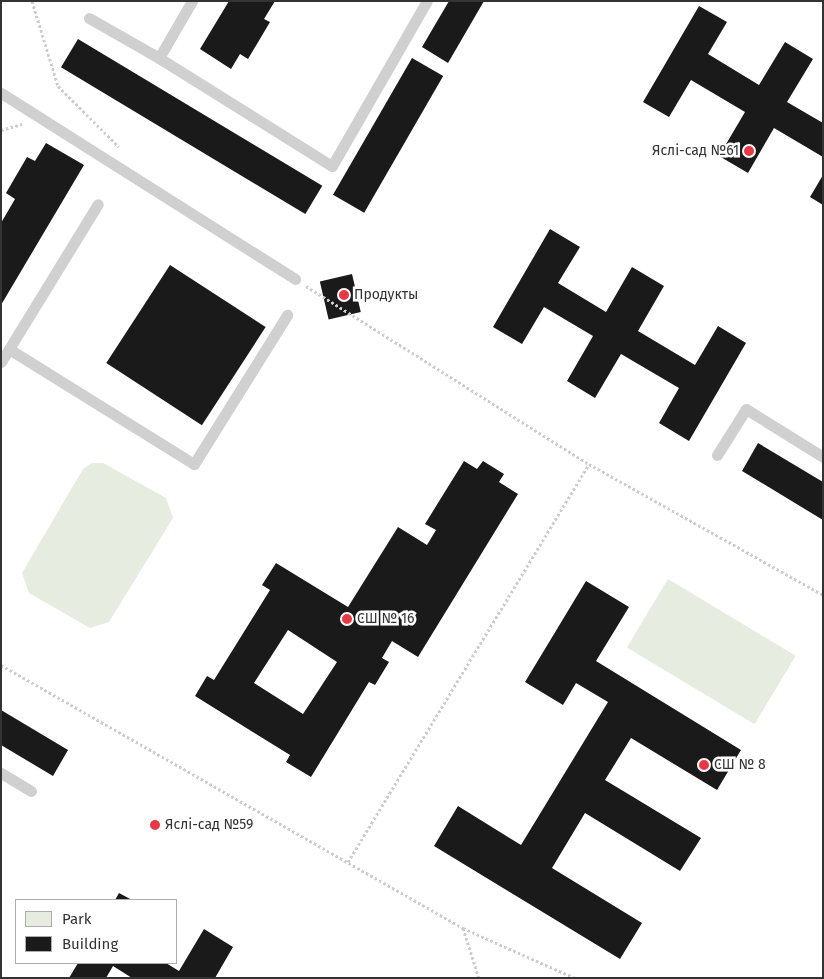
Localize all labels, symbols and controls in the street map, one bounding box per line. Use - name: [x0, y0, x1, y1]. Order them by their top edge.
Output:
- place label: Яслі-сад №61: [652, 143, 739, 159]
- marker: Яслі-сад №61: [743, 145, 755, 157]
- place label: Продукты: [354, 287, 418, 303]
- marker: Продукты: [338, 289, 350, 301]
- place label: СШ № 16: [357, 611, 414, 627]
- marker: СШ № 16: [341, 613, 353, 625]
- place label: СШ № 8: [714, 757, 766, 773]
- marker: СШ № 8: [698, 759, 710, 771]
- place label: Яслі-сад №59: [165, 817, 253, 833]
- marker: Яслі-сад №59: [149, 819, 161, 831]
- legend: [15, 899, 178, 964]
- text: Park: [62, 910, 92, 928]
- text: Building: [62, 935, 118, 953]

